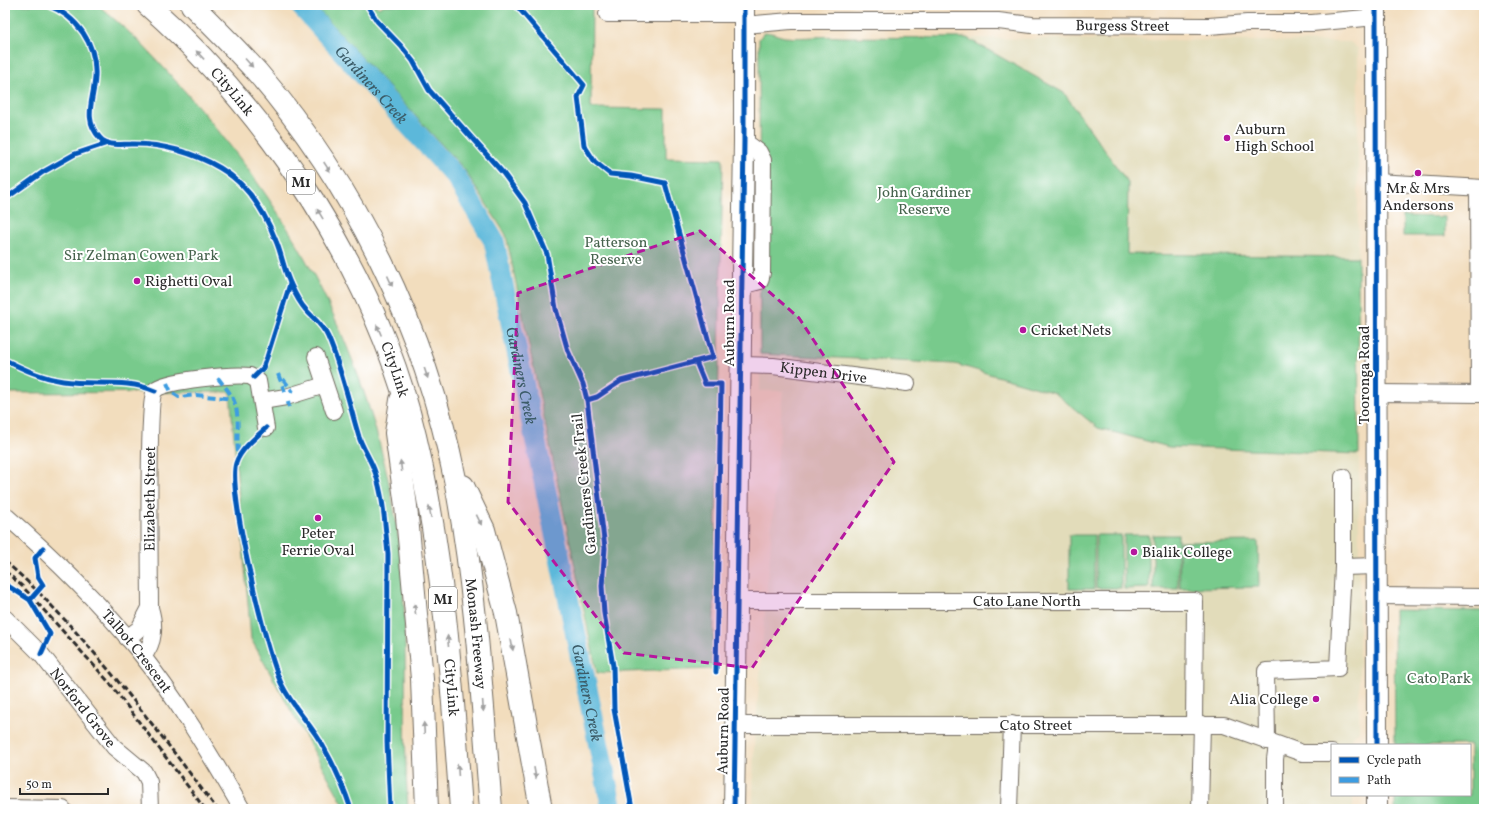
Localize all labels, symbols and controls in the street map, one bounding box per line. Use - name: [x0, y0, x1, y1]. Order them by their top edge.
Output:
- street label: Burgess Street: [1075, 16, 1170, 38]
- water label: Gardiners Creek: [329, 41, 412, 130]
- one-way arrow: [195, 50, 205, 60]
- one-way arrow: [244, 58, 253, 68]
- street label: CityLink: [205, 64, 258, 121]
- place label: Auburn High School: [1235, 120, 1314, 158]
- marker: Auburn High School: [1222, 133, 1232, 143]
- one-way arrow: [323, 162, 331, 172]
- marker: Mr & Mrs Andersons: [1413, 168, 1423, 178]
- road number: M1: [287, 170, 315, 194]
- place label: Mr & Mrs Andersons: [1382, 179, 1454, 217]
- park label: John Gardiner Reserve: [877, 183, 971, 221]
- one-way arrow: [317, 208, 324, 220]
- park label: Patterson Reserve: [585, 233, 648, 271]
- park label: Sir Zelman Cowen Park: [64, 246, 218, 267]
- place label: Righetti Oval: [145, 272, 232, 293]
- one-way arrow: [387, 275, 393, 286]
- marker: Righetti Oval: [132, 276, 142, 286]
- street label: Auburn Road: [720, 279, 741, 367]
- place label: Cricket Nets: [1031, 321, 1111, 342]
- one-way arrow: [376, 324, 382, 335]
- water label: Gardiners Creek: [499, 325, 541, 427]
- marker: Cricket Nets: [1018, 325, 1028, 335]
- street label: Tooronga Road: [1355, 326, 1376, 424]
- street label: CityLink: [374, 339, 413, 400]
- street label: Kippen Drive: [779, 358, 868, 390]
- one-way arrow: [423, 367, 429, 379]
- street label: Gardiners Creek Trail: [568, 412, 603, 555]
- street label: Elizabeth Street: [140, 446, 162, 551]
- one-way arrow: [397, 459, 404, 472]
- one-way arrow: [426, 506, 432, 518]
- marker: Peter Ferrie Oval: [313, 513, 323, 523]
- one-way arrow: [476, 514, 482, 525]
- place label: Peter Ferrie Oval: [282, 524, 354, 562]
- place label: Bialik College: [1142, 543, 1232, 564]
- marker: Bialik College: [1129, 547, 1139, 557]
- street label: Monash Freeway: [459, 577, 491, 690]
- road number: M1: [429, 587, 457, 611]
- street label: Cato Lane North: [973, 592, 1081, 613]
- one-way arrow: [411, 603, 418, 615]
- street label: Talbot Crescent: [96, 606, 176, 698]
- one-way arrow: [445, 634, 451, 647]
- one-way arrow: [509, 639, 515, 651]
- water label: Gardiners Creek: [565, 642, 607, 745]
- street label: CityLink: [437, 658, 463, 717]
- street label: Norford Grove: [44, 664, 120, 753]
- park label: Cato Park: [1407, 669, 1471, 690]
- street label: Auburn Road: [713, 687, 736, 775]
- place label: Alia College: [1229, 690, 1308, 711]
- marker: Alia College: [1311, 694, 1321, 704]
- one-way arrow: [479, 700, 486, 712]
- street label: Cato Street: [1000, 716, 1072, 737]
- one-way arrow: [421, 721, 427, 734]
- legend: [1331, 744, 1471, 796]
- text: Cycle path: [1367, 753, 1422, 769]
- one-way arrow: [455, 764, 462, 776]
- one-way arrow: [532, 767, 538, 779]
- scale bar: [20, 770, 108, 796]
- text: Path: [1367, 773, 1391, 789]
- text: 50 m: [26, 777, 52, 793]

